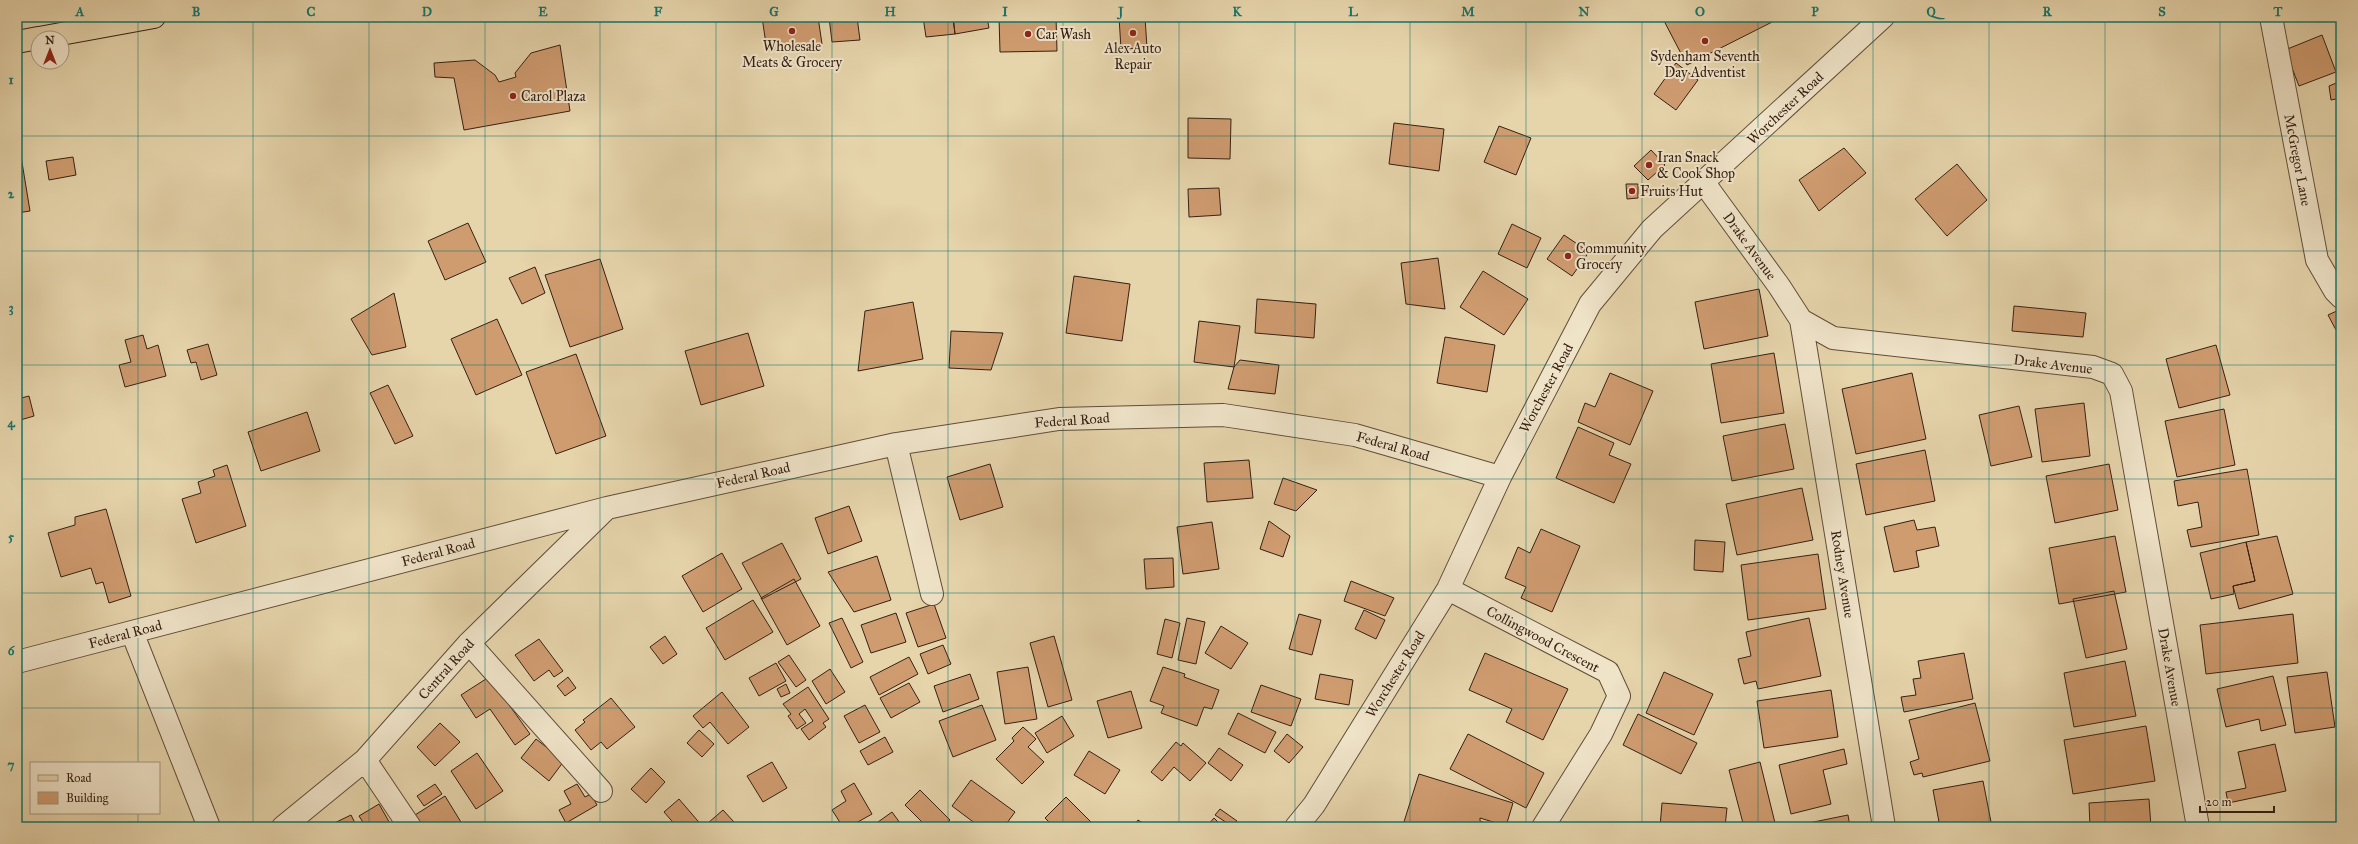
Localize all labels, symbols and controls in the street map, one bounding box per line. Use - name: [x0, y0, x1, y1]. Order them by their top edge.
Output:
- text: A: [75, 4, 85, 20]
- text: B: [192, 4, 201, 20]
- text: C: [307, 4, 316, 20]
- text: D: [422, 4, 432, 20]
- text: E: [538, 4, 548, 20]
- text: F: [654, 4, 663, 20]
- text: G: [769, 4, 779, 20]
- text: H: [884, 4, 896, 20]
- text: I: [1002, 4, 1008, 20]
- text: J: [1116, 4, 1124, 20]
- text: K: [1232, 4, 1242, 20]
- text: L: [1348, 4, 1358, 20]
- text: M: [1461, 4, 1475, 20]
- text: N: [1578, 4, 1590, 20]
- text: O: [1695, 4, 1705, 20]
- text: P: [1811, 4, 1819, 20]
- text: Q: [1926, 4, 1945, 20]
- text: R: [2042, 4, 2052, 20]
- text: S: [2158, 4, 2166, 20]
- text: T: [2273, 4, 2283, 20]
- marker: Wholesale Meats & Grocery: [787, 26, 797, 36]
- place label: Car Wash: [1036, 26, 1091, 43]
- marker: Alex Auto Repair: [1128, 28, 1138, 38]
- marker: Car Wash: [1023, 29, 1033, 39]
- north arrow: [30, 30, 70, 70]
- text: N: [45, 34, 55, 47]
- marker: Sydenham Seventh Day Adventist: [1700, 36, 1710, 46]
- place label: Wholesale Meats & Grocery: [742, 38, 842, 71]
- place label: Alex Auto Repair: [1103, 40, 1162, 73]
- place label: Sydenham Seventh Day Adventist: [1650, 48, 1760, 81]
- street label: Worchester Road: [1744, 69, 1827, 148]
- text: 1: [8, 72, 14, 88]
- place label: Carol Plaza: [521, 88, 586, 105]
- marker: Carol Plaza: [508, 91, 518, 101]
- street label: McGregor Lane: [2280, 113, 2315, 208]
- place label: Iran Snack & Cook Shop: [1657, 149, 1735, 182]
- marker: Iran Snack & Cook Shop: [1644, 160, 1654, 170]
- place label: Fruits Hut: [1640, 183, 1703, 200]
- text: 2: [8, 186, 15, 202]
- marker: Fruits Hut: [1627, 186, 1637, 196]
- street label: Drake Avenue: [1719, 209, 1780, 284]
- place label: Community Grocery: [1576, 240, 1647, 273]
- marker: Community Grocery: [1563, 251, 1573, 261]
- text: 3: [8, 300, 14, 316]
- street label: Worchester Road: [1516, 341, 1577, 436]
- street label: Drake Avenue: [2012, 351, 2094, 378]
- street label: Federal Road: [1034, 409, 1110, 432]
- text: 4: [7, 415, 15, 431]
- street label: Federal Road: [1354, 428, 1431, 465]
- street label: Federal Road: [715, 459, 792, 492]
- text: 5: [8, 529, 15, 545]
- street label: Rodney Avenue: [1827, 529, 1858, 619]
- street label: Federal Road: [400, 535, 477, 570]
- street label: Collingwood Crescent: [1483, 602, 1602, 676]
- street label: Federal Road: [87, 617, 164, 652]
- street label: Drake Avenue: [2154, 626, 2185, 708]
- street label: Worchester Road: [1362, 628, 1429, 721]
- street label: Central Road: [415, 636, 478, 703]
- text: 6: [8, 643, 16, 659]
- text: 7: [8, 757, 15, 773]
- legend: [30, 762, 160, 814]
- text: Road: [66, 771, 92, 785]
- scale bar: [2200, 788, 2274, 814]
- text: Building: [66, 791, 109, 806]
- text: 20 m: [2206, 795, 2232, 809]

